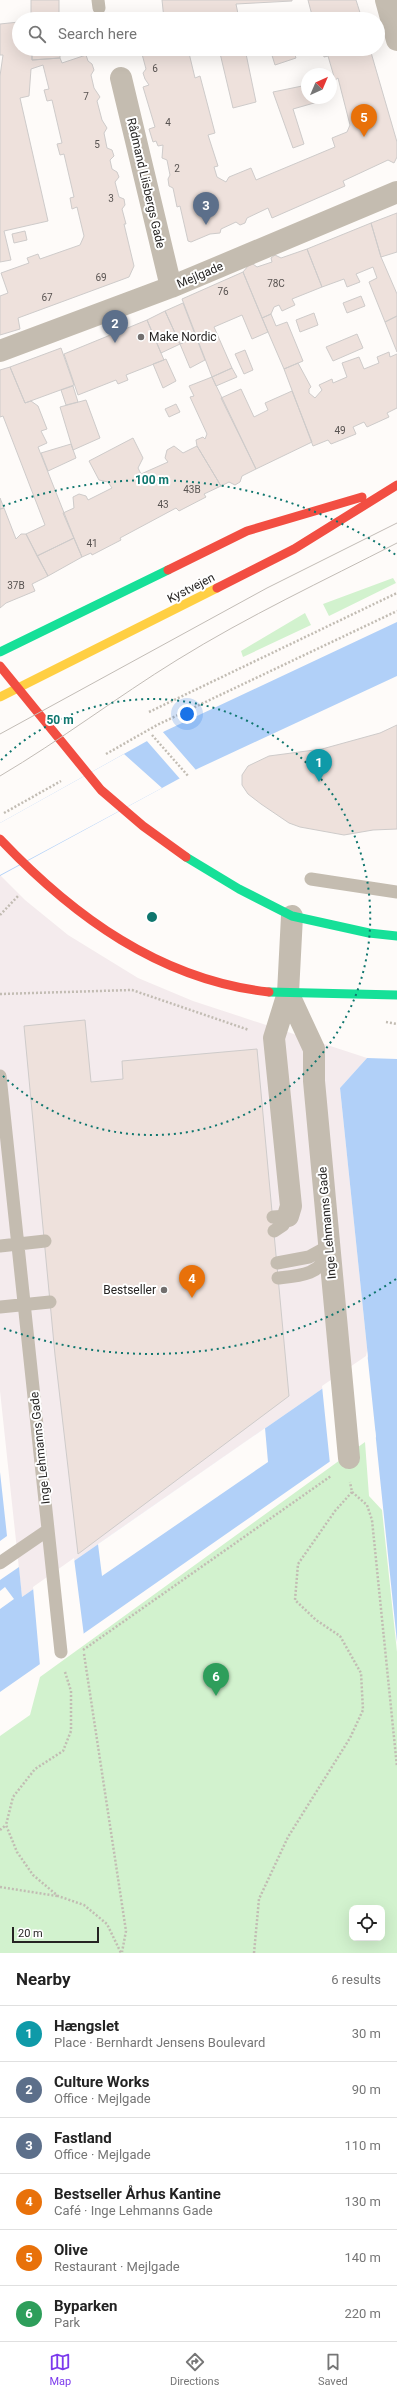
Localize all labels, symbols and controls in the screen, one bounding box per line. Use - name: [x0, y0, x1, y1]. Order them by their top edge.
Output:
- search box: [12, 12, 385, 56]
- icon: search: [26, 23, 48, 45]
- text: Search here: [58, 25, 137, 43]
- house number: 6: [152, 63, 158, 74]
- north arrow: [301, 68, 337, 104]
- house number: 7: [83, 91, 89, 102]
- pin: 5: [351, 104, 377, 137]
- street label: Rådmand Liisbergs Gade: [124, 116, 168, 250]
- house number: 4: [165, 117, 171, 128]
- house number: 5: [94, 139, 100, 150]
- house number: 2: [174, 163, 180, 174]
- pin: 3: [193, 192, 219, 225]
- house number: 3: [108, 193, 114, 204]
- street label: Mejlgade: [175, 259, 225, 291]
- house number: 69: [95, 272, 107, 283]
- house number: 78C: [267, 278, 285, 289]
- house number: 76: [217, 286, 229, 297]
- house number: 67: [41, 292, 53, 303]
- pin: 2: [102, 310, 128, 343]
- place label: Make Nordic: [149, 330, 217, 344]
- marker: Make Nordic: [136, 332, 146, 342]
- house number: 49: [334, 425, 346, 436]
- text: 100 m: [135, 473, 169, 487]
- house number: 43B: [183, 484, 201, 495]
- house number: 43: [157, 499, 169, 510]
- house number: 41: [86, 538, 98, 549]
- street label: Kystvejen: [165, 570, 217, 606]
- house number: 37B: [7, 580, 25, 591]
- your location: [177, 704, 197, 724]
- text: 50 m: [46, 713, 74, 727]
- pin: 1: [306, 749, 332, 782]
- centre of rings: [145, 910, 159, 924]
- street label: Inge Lehmanns Gade: [315, 1166, 339, 1280]
- pin: 4: [179, 1265, 205, 1298]
- place label: Bestseller: [103, 1283, 156, 1297]
- marker: Bestseller: [159, 1285, 169, 1295]
- street label: Inge Lehmanns Gade: [27, 1391, 53, 1505]
- pin: 6: [203, 1663, 229, 1696]
- map controls: [349, 1905, 385, 1941]
- button: locate: [349, 1905, 385, 1941]
- scale bar: [12, 1925, 99, 1944]
- text: 20 m: [18, 1927, 43, 1940]
- text: Nearby: [16, 1969, 71, 1989]
- text: 6 results: [331, 1972, 381, 1987]
- text: Hængslet: [54, 2017, 119, 2035]
- text: 1: [25, 2026, 33, 2041]
- text: 30 m: [352, 2026, 381, 2041]
- text: Place · Bernhardt Jensens Boulevard: [54, 2035, 265, 2050]
- text: Culture Works: [54, 2073, 149, 2091]
- text: 2: [25, 2082, 33, 2097]
- text: 90 m: [352, 2082, 381, 2097]
- text: Office · Mejlgade: [54, 2091, 151, 2106]
- text: Fastland: [54, 2129, 112, 2147]
- text: 3: [25, 2138, 33, 2153]
- text: 110 m: [344, 2138, 381, 2153]
- text: Office · Mejlgade: [54, 2147, 151, 2162]
- text: Bestseller Århus Kantine: [54, 2185, 221, 2203]
- text: 4: [25, 2194, 33, 2209]
- text: 130 m: [344, 2194, 381, 2209]
- text: Café · Inge Lehmanns Gade: [54, 2203, 213, 2218]
- text: Olive: [54, 2241, 88, 2259]
- text: 5: [25, 2250, 33, 2265]
- text: 140 m: [344, 2250, 381, 2265]
- text: Restaurant · Mejlgade: [54, 2259, 180, 2274]
- text: Byparken: [54, 2297, 117, 2315]
- text: 6: [25, 2306, 33, 2321]
- text: 220 m: [344, 2306, 381, 2321]
- text: Park: [54, 2315, 80, 2330]
- tab: Map: [49, 2351, 71, 2388]
- tab: Directions: [170, 2351, 219, 2388]
- tab: Saved: [318, 2351, 348, 2388]

